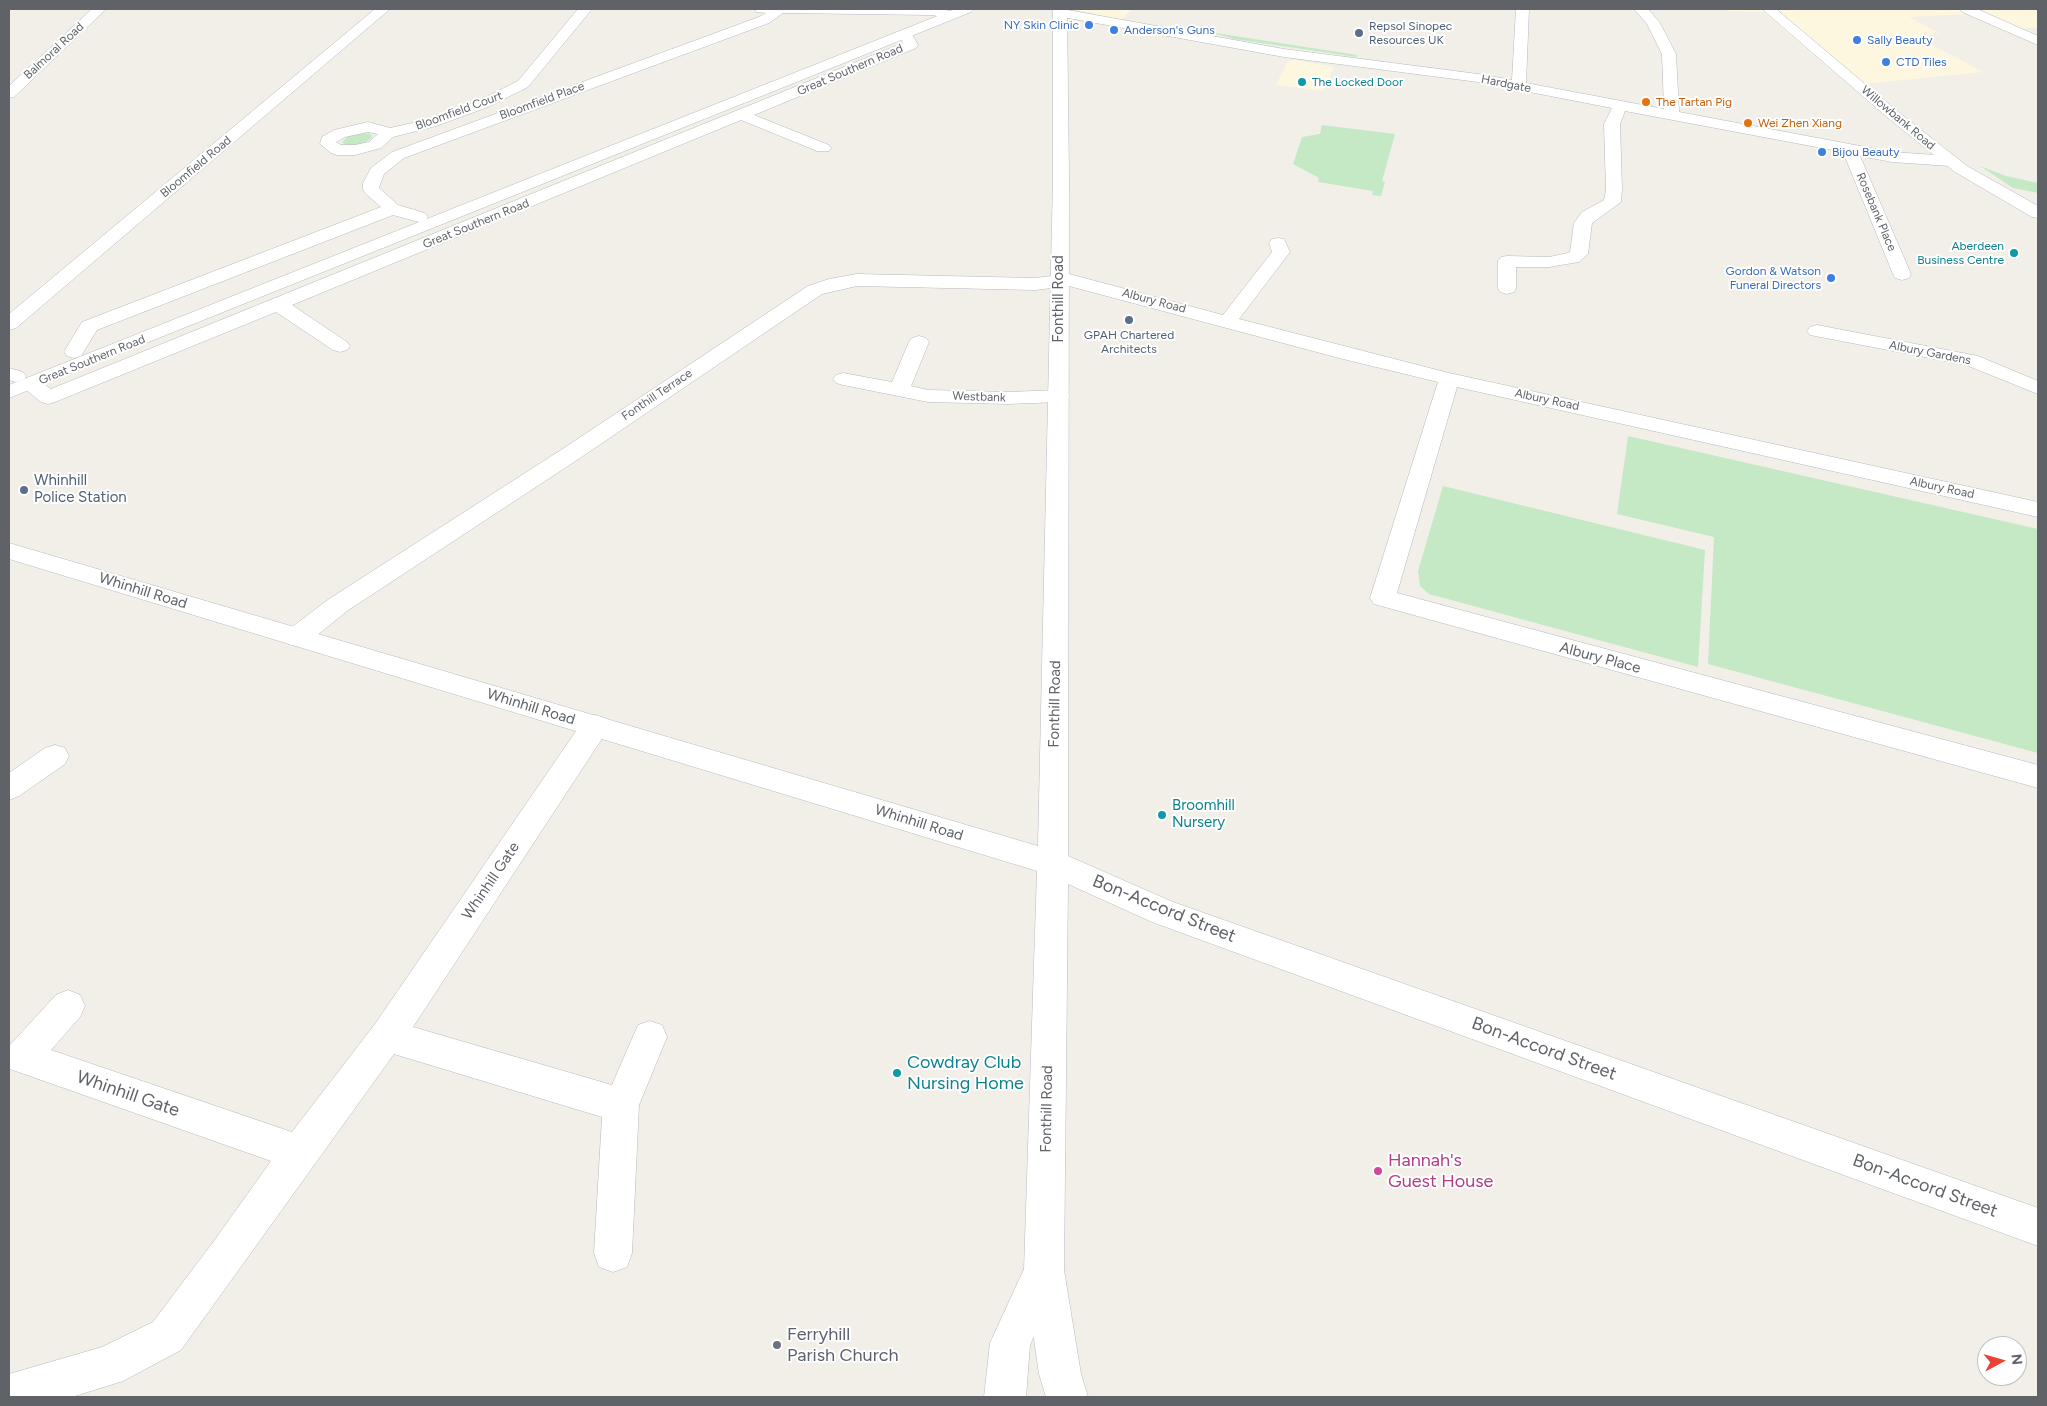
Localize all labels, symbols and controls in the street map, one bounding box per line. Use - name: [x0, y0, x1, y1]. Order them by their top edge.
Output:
- place label: NY Skin Clinic: [1004, 18, 1079, 32]
- marker: NY Skin Clinic: [1083, 19, 1095, 31]
- place label: Repsol Sinopec Resources UK: [1369, 19, 1452, 47]
- street label: Balmoral Road: [21, 20, 87, 82]
- place label: Anderson's Guns: [1124, 23, 1215, 37]
- marker: Anderson's Guns: [1108, 24, 1120, 36]
- marker: Repsol Sinopec Resources UK: [1353, 27, 1365, 39]
- place label: Sally Beauty: [1867, 33, 1933, 47]
- marker: Sally Beauty: [1851, 34, 1863, 46]
- street label: Great Southern Road: [795, 41, 905, 99]
- place label: CTD Tiles: [1896, 55, 1947, 69]
- marker: CTD Tiles: [1880, 56, 1892, 68]
- street label: Hardgate: [1480, 72, 1532, 96]
- place label: The Locked Door: [1312, 75, 1403, 89]
- marker: The Locked Door: [1296, 76, 1308, 88]
- street label: Bloomfield Place: [498, 79, 586, 123]
- street label: Willowbank Road: [1858, 83, 1938, 153]
- street label: Bloomfield Court: [414, 89, 504, 133]
- place label: The Tartan Pig: [1656, 95, 1732, 109]
- marker: The Tartan Pig: [1640, 96, 1652, 108]
- place label: Wei Zhen Xiang: [1758, 116, 1842, 130]
- marker: Wei Zhen Xiang: [1742, 117, 1754, 129]
- street label: Bloomfield Road: [158, 133, 234, 201]
- place label: Bijou Beauty: [1832, 145, 1900, 159]
- marker: Bijou Beauty: [1816, 146, 1828, 158]
- street label: Rosebank Place: [1853, 171, 1899, 253]
- street label: Great Southern Road: [421, 196, 531, 252]
- place label: Aberdeen Business Centre: [1917, 239, 2004, 267]
- marker: Aberdeen Business Centre: [2008, 247, 2020, 259]
- street label: Fonthill Road: [1050, 255, 1068, 343]
- place label: Gordon & Watson Funeral Directors: [1726, 264, 1821, 292]
- marker: Gordon & Watson Funeral Directors: [1825, 272, 1837, 284]
- street label: Albury Road: [1121, 286, 1187, 316]
- marker: GPAH Chartered Architects: [1123, 314, 1135, 326]
- place label: GPAH Chartered Architects: [1084, 328, 1174, 356]
- street label: Great Southern Road: [37, 332, 147, 388]
- street label: Albury Gardens: [1888, 338, 1972, 368]
- street label: Fonthill Terrace: [619, 366, 695, 424]
- street label: Albury Road: [1513, 386, 1581, 414]
- street label: Westbank: [952, 389, 1006, 405]
- place label: Whinhill Police Station: [34, 472, 127, 507]
- street label: Albury Road: [1908, 474, 1976, 502]
- marker: Whinhill Police Station: [18, 484, 30, 496]
- street label: Whinhill Road: [97, 569, 189, 613]
- street label: Albury Place: [1557, 639, 1643, 677]
- street label: Fonthill Road: [1045, 660, 1065, 748]
- street label: Whinhill Road: [485, 685, 577, 729]
- place label: Broomhill Nursery: [1172, 797, 1235, 832]
- street label: Whinhill Road: [873, 801, 965, 845]
- marker: Broomhill Nursery: [1156, 809, 1168, 821]
- street label: Whinhill Gate: [458, 839, 524, 923]
- street label: Bon-Accord Street: [1089, 870, 1239, 948]
- street label: Bon-Accord Street: [1469, 1013, 1619, 1085]
- place label: Cowdray Club Nursing Home: [907, 1052, 1024, 1094]
- street label: Fonthill Road: [1037, 1065, 1057, 1153]
- street label: Whinhill Gate: [74, 1066, 182, 1122]
- marker: Cowdray Club Nursing Home: [891, 1067, 903, 1079]
- place label: Hannah's Guest House: [1388, 1150, 1493, 1192]
- street label: Bon-Accord Street: [1850, 1150, 2000, 1222]
- marker: Hannah's Guest House: [1372, 1165, 1384, 1177]
- place label: Ferryhill Parish Church: [787, 1324, 898, 1366]
- north arrow: [1977, 1336, 2027, 1386]
- marker: Ferryhill Parish Church: [771, 1339, 783, 1351]
- text: N: [2007, 1353, 2025, 1366]

